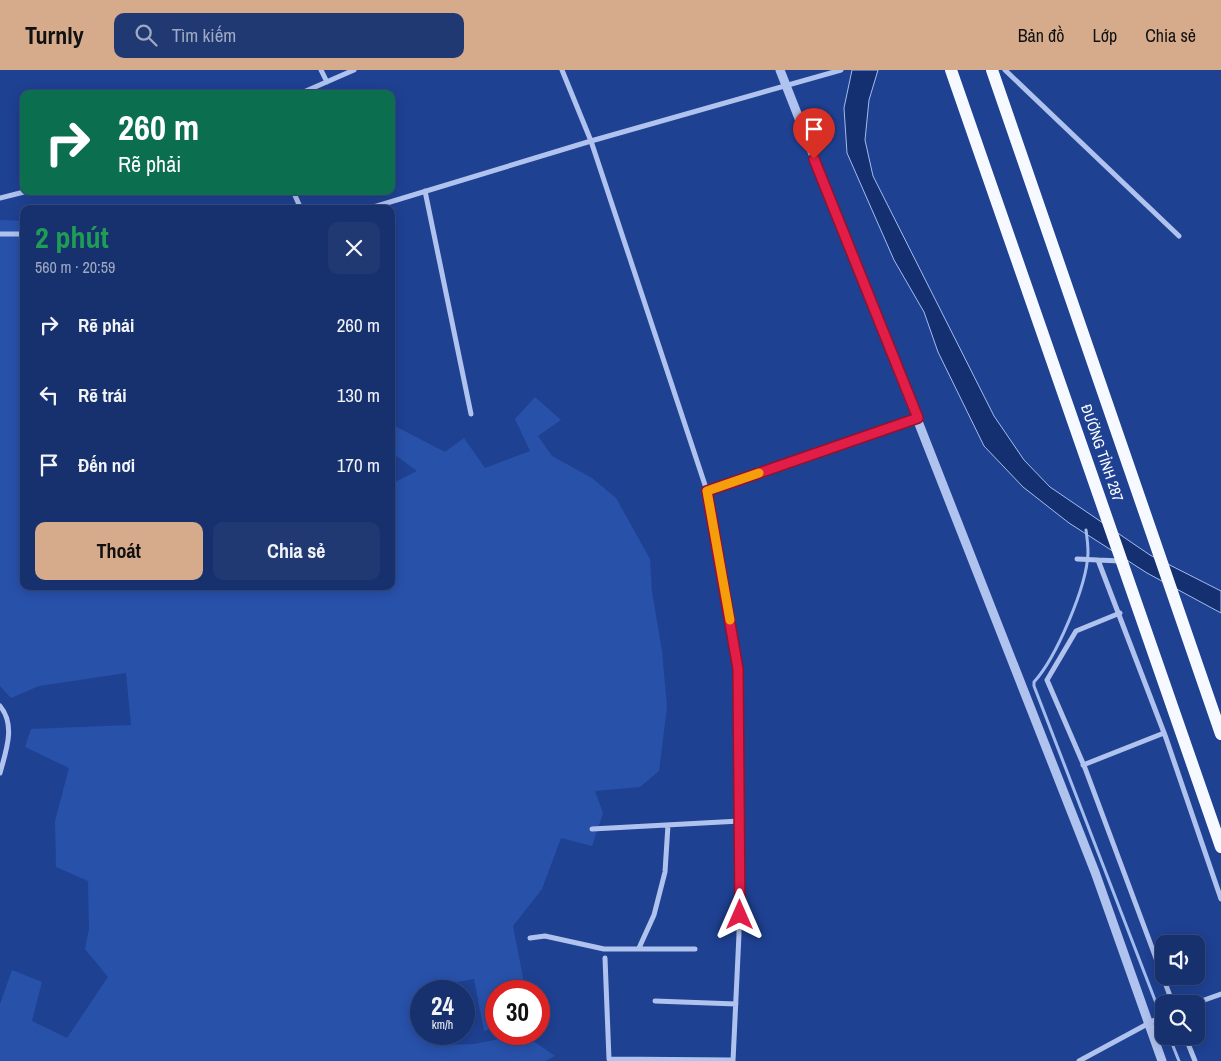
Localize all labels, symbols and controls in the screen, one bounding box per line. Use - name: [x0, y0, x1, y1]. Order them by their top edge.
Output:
- search box: [114, 13, 464, 58]
- text: Turnly: [25, 19, 84, 51]
- icon: search: [132, 21, 160, 49]
- text: Tìm kiếm: [172, 22, 236, 48]
- text: Bản đồ: [1018, 23, 1065, 48]
- text: Lớp: [1093, 23, 1117, 48]
- text: Chia sẻ: [1145, 23, 1196, 48]
- text: 260 m: [118, 104, 199, 151]
- pin: [793, 108, 835, 159]
- icon: right: [35, 110, 100, 175]
- icon: arrive: [800, 115, 828, 143]
- text: Rẽ phải: [118, 149, 181, 179]
- text: 2 phút: [35, 217, 109, 257]
- button: close: [328, 222, 380, 274]
- text: 560 m · 20:59: [35, 256, 115, 278]
- icon: right: [35, 311, 63, 339]
- text: Rẽ phải: [78, 312, 134, 338]
- text: 260 m: [337, 312, 380, 338]
- icon: left: [35, 381, 63, 409]
- text: Rẽ trái: [78, 382, 127, 408]
- text: 130 m: [337, 382, 380, 408]
- street label: ĐƯỜNG TỈNH 287: [1076, 401, 1129, 504]
- icon: arrive: [35, 451, 63, 479]
- text: Đến nơi: [78, 452, 135, 478]
- text: 170 m: [337, 452, 380, 478]
- button: Thoát: [35, 522, 203, 580]
- button: Chia sẻ: [213, 522, 380, 580]
- position arrow: [713, 888, 765, 940]
- map controls: [1155, 935, 1205, 1045]
- button: sound: [1155, 935, 1205, 985]
- speed limit sign: 30: [485, 980, 550, 1045]
- text: 24: [431, 989, 454, 1023]
- button: search: [1155, 995, 1205, 1045]
- text: km/h: [432, 1017, 453, 1033]

